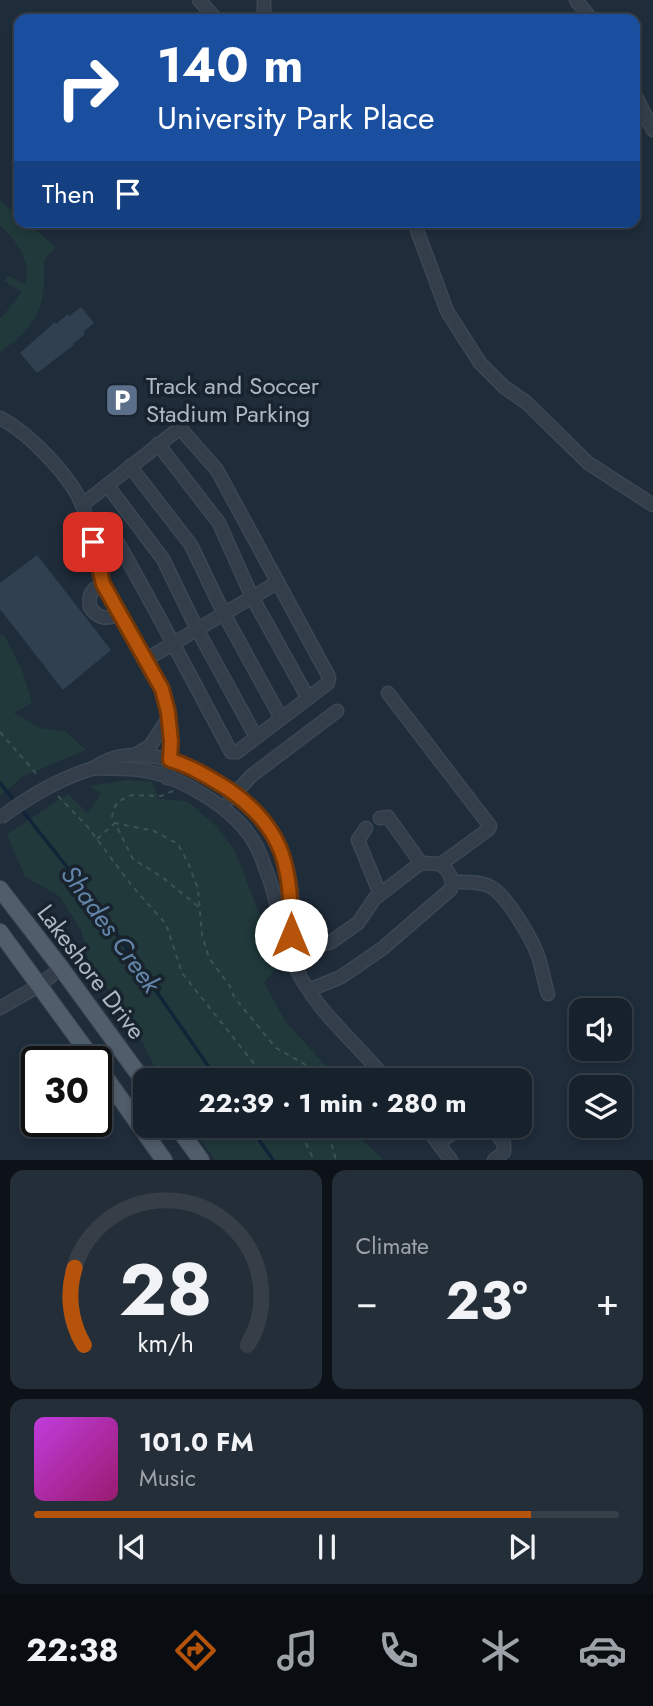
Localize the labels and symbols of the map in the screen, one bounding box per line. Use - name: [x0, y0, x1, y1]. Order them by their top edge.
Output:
- place label: Track and Soccer Stadium Parking: [146, 368, 320, 431]
- parking icon: Track and Soccer Stadium Parking: [103, 381, 141, 419]
- pin: [63, 512, 123, 572]
- water label: Shades Creek: [52, 857, 171, 1002]
- street label: Lakeshore Drive: [29, 897, 154, 1047]
- position arrow: [254, 898, 328, 972]
- speed limit sign: 30: [21, 1046, 112, 1137]

